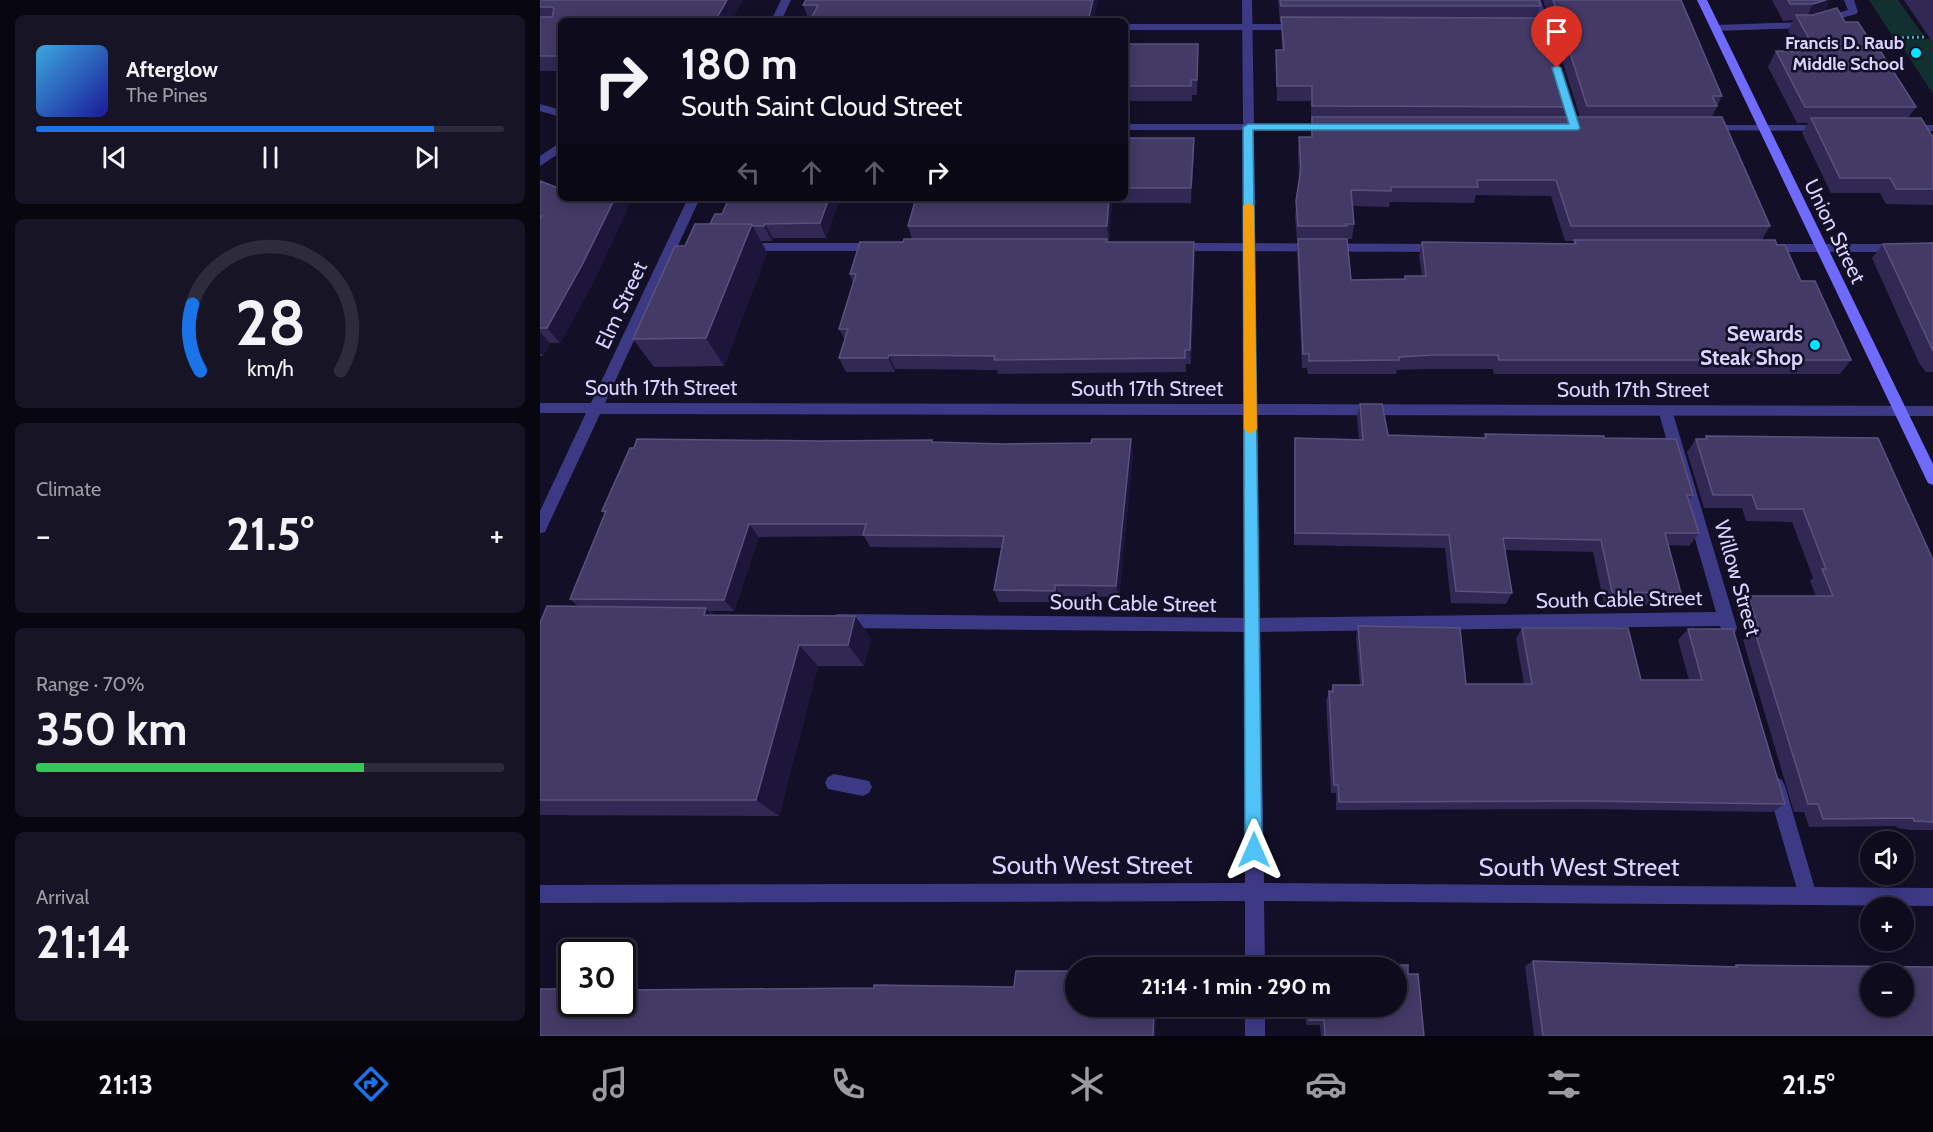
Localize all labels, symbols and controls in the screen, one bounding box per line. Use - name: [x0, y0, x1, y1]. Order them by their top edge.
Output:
- pin: [1531, 6, 1582, 68]
- icon: arrive: [1540, 15, 1573, 48]
- place label: Francis D. Raub Middle School: [1785, 32, 1904, 75]
- text: 180 m: [681, 38, 797, 90]
- icon: right: [582, 42, 660, 120]
- marker: Francis D. Raub Middle School: [1909, 46, 1923, 60]
- text: Afterglow: [126, 56, 218, 83]
- text: The Pines: [126, 83, 207, 107]
- text: South Saint Cloud Street: [681, 90, 962, 123]
- icon: previous: [98, 141, 131, 174]
- icon: pause: [254, 141, 287, 174]
- icon: next: [410, 141, 443, 174]
- icon: left: [732, 156, 765, 189]
- icon: ahead: [795, 156, 828, 189]
- icon: ahead: [858, 156, 891, 189]
- icon: right: [921, 156, 954, 189]
- street label: Union Street: [1799, 175, 1871, 287]
- street label: Elm Street: [590, 257, 652, 353]
- text: 28: [235, 285, 305, 361]
- place label: Sewards Steak Shop: [1700, 321, 1803, 370]
- marker: Sewards Steak Shop: [1808, 338, 1822, 352]
- text: km/h: [247, 355, 293, 381]
- street label: South 17th Street: [585, 375, 737, 400]
- street label: South 17th Street: [1071, 376, 1223, 401]
- street label: South 17th Street: [1557, 377, 1709, 402]
- text: Climate: [36, 477, 101, 501]
- text: 21.5°: [226, 507, 314, 561]
- text: −: [36, 515, 51, 555]
- text: +: [489, 515, 504, 555]
- street label: Willow Street: [1710, 517, 1766, 639]
- street label: South Cable Street: [1535, 585, 1703, 613]
- street label: South Cable Street: [1049, 589, 1217, 617]
- text: Range · 70%: [36, 672, 145, 696]
- text: 350 km: [36, 702, 187, 756]
- position arrow: [1222, 818, 1286, 882]
- map controls: [1860, 831, 1914, 1017]
- button: sound: [1860, 831, 1914, 885]
- street label: South West Street: [992, 849, 1193, 881]
- street label: South West Street: [1479, 851, 1680, 883]
- text: Arrival: [36, 885, 89, 909]
- button: +: [1860, 897, 1914, 951]
- text: 21:14: [36, 915, 131, 969]
- speed limit sign: 30: [558, 939, 636, 1017]
- button: −: [1860, 963, 1914, 1017]
- text: 21:14 · 1 min · 290 m: [1141, 973, 1331, 1000]
- icon: directions: [350, 1063, 392, 1105]
- icon: music: [589, 1063, 631, 1105]
- icon: phone: [827, 1063, 869, 1105]
- icon: climate: [1066, 1063, 1108, 1105]
- icon: car: [1305, 1063, 1347, 1105]
- icon: filters: [1543, 1063, 1585, 1105]
- text: 21:13: [98, 1068, 153, 1101]
- text: 21.5°: [1782, 1068, 1835, 1101]

